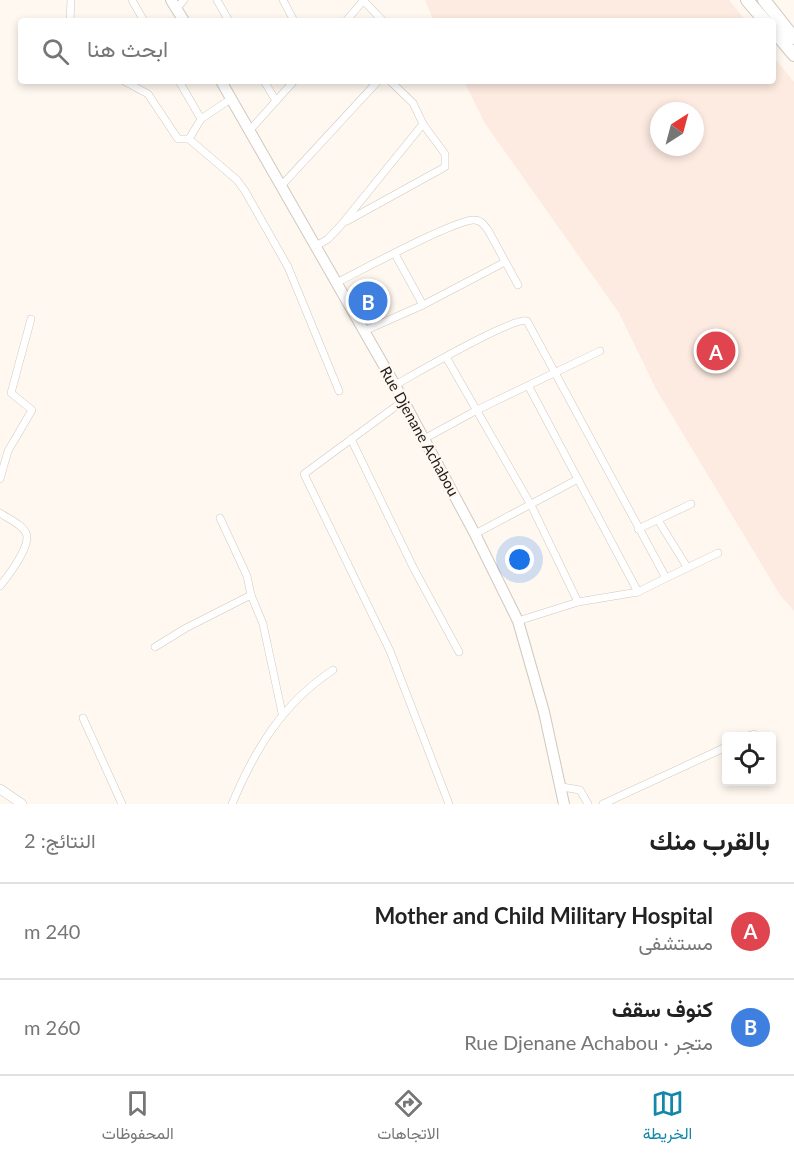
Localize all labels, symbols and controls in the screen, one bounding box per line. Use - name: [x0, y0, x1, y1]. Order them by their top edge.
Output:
- search box: [18, 18, 776, 84]
- icon: search: [39, 35, 72, 68]
- text: ابحث هنا: [87, 35, 168, 62]
- north arrow: [650, 102, 704, 156]
- pin: B: [348, 278, 388, 324]
- pin: A: [696, 328, 736, 374]
- street label: Rue Djenane Achabou: [377, 363, 463, 499]
- your location: [505, 545, 534, 574]
- map controls: [722, 732, 776, 786]
- button: locate: [722, 732, 776, 786]
- text: بالقرب منك: [650, 824, 770, 856]
- text: النتائج: 2: [24, 828, 96, 852]
- text: Mother and Child Military Hospital: [374, 902, 713, 929]
- text: 240 m: [24, 919, 80, 943]
- text: A: [744, 919, 757, 943]
- text: مستشفى: [638, 930, 713, 954]
- text: كنوف سقف: [612, 995, 713, 1022]
- text: 260 m: [24, 1015, 80, 1039]
- text: B: [744, 1015, 757, 1039]
- text: متجر · Rue Djenane Achabou: [464, 1030, 713, 1054]
- tab: المحفوظات: [102, 1087, 174, 1148]
- tab: الاتجاهات: [377, 1087, 439, 1148]
- tab: الخريطة: [643, 1087, 692, 1148]

